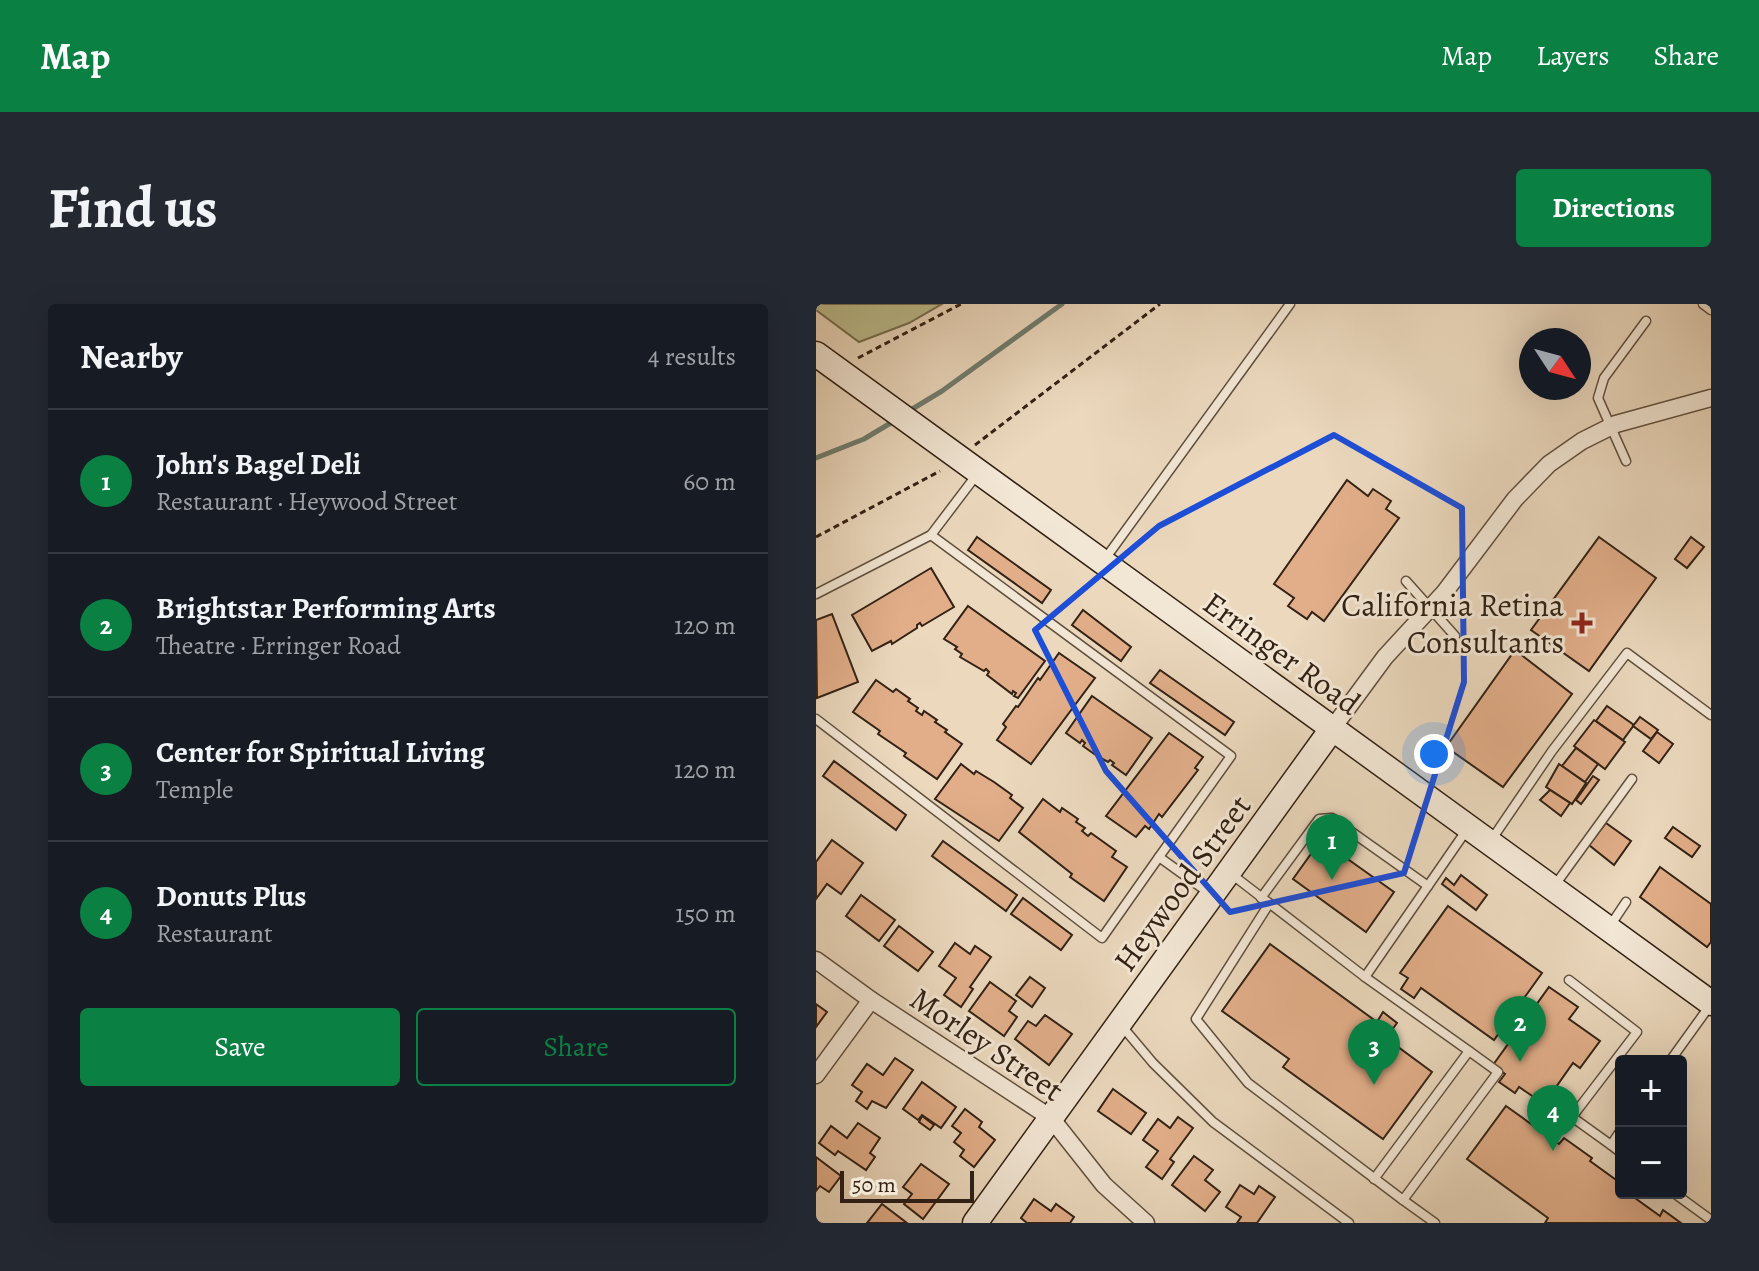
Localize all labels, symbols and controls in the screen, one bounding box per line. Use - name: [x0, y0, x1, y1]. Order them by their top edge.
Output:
- text: Map: [40, 30, 110, 82]
- text: Map: [1441, 37, 1492, 75]
- text: Layers: [1536, 37, 1609, 75]
- text: Share: [1653, 37, 1719, 75]
- button: Directions: [1516, 169, 1711, 247]
- text: Find us: [48, 170, 218, 246]
- north arrow: [1519, 328, 1591, 400]
- text: Nearby: [80, 333, 183, 380]
- text: 4 results: [648, 339, 736, 374]
- text: John's Bagel Deli: [156, 444, 361, 484]
- text: 1: [101, 464, 111, 499]
- text: 60 m: [683, 464, 736, 499]
- text: Restaurant · Heywood Street: [156, 484, 457, 519]
- street label: Erringer Road: [1194, 581, 1370, 726]
- place label: California Retina Consultants: [1341, 583, 1564, 664]
- text: Brightstar Performing Arts: [156, 588, 496, 628]
- text: 2: [100, 608, 112, 643]
- text: 120 m: [674, 608, 736, 643]
- marker: California Retina Consultants: [1571, 612, 1593, 634]
- text: Theatre · Erringer Road: [156, 628, 401, 663]
- text: Center for Spiritual Living: [156, 732, 485, 772]
- your location: [1414, 734, 1454, 774]
- text: 3: [100, 752, 112, 787]
- text: 120 m: [674, 752, 736, 787]
- text: Temple: [156, 772, 234, 807]
- street label: Heywood Street: [1103, 786, 1261, 980]
- pin: 1: [1306, 814, 1358, 880]
- text: Donuts Plus: [156, 876, 307, 916]
- text: 4: [100, 896, 112, 931]
- text: 150 m: [675, 896, 736, 931]
- text: Restaurant: [156, 916, 273, 951]
- street label: Morley Street: [902, 977, 1072, 1111]
- pin: 2: [1494, 996, 1546, 1062]
- button: Save: [80, 1008, 400, 1086]
- button: Share: [416, 1008, 736, 1086]
- pin: 3: [1348, 1019, 1400, 1085]
- map controls: [1615, 1055, 1687, 1199]
- button: +: [1615, 1055, 1687, 1127]
- pin: 4: [1527, 1085, 1579, 1151]
- button: −: [1615, 1127, 1687, 1199]
- scale bar: [840, 1167, 974, 1203]
- text: 50 m: [852, 1170, 896, 1200]

